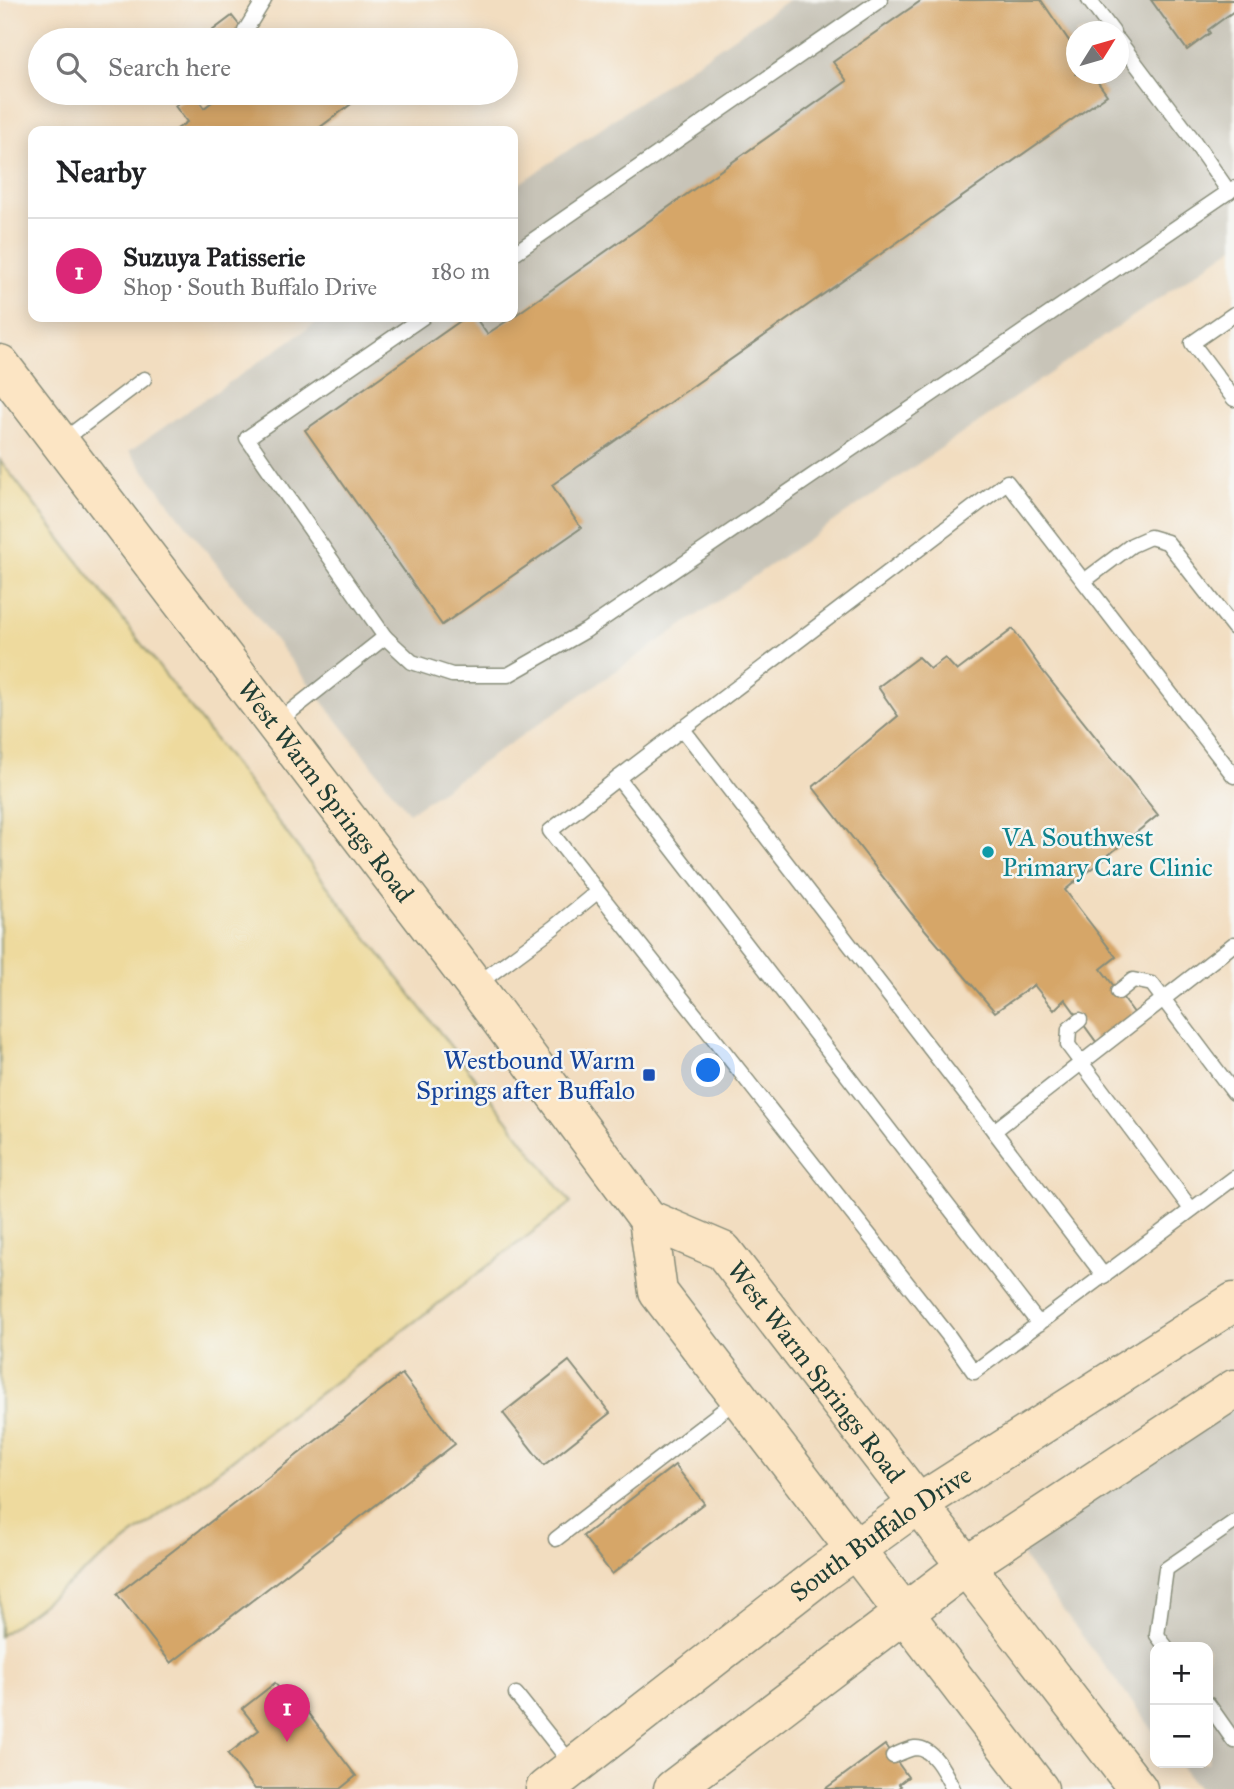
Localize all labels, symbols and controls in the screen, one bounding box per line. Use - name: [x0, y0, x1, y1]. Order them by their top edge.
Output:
- north arrow: [1066, 21, 1129, 84]
- search box: [28, 28, 518, 105]
- icon: search: [52, 48, 90, 86]
- text: Search here: [108, 51, 231, 83]
- text: Nearby: [56, 154, 146, 190]
- text: Suzuya Patisserie: [123, 241, 305, 273]
- text: 1: [74, 257, 84, 285]
- text: 180 m: [431, 257, 490, 285]
- text: Shop · South Buffalo Drive: [123, 273, 377, 301]
- street label: West Warm Springs Road: [231, 673, 421, 909]
- place label: VA Southwest Primary Care Clinic: [1001, 821, 1213, 883]
- marker: VA Southwest Primary Care Clinic: [980, 844, 996, 860]
- place label: Westbound Warm Springs after Buffalo: [416, 1044, 635, 1106]
- your location: [691, 1053, 725, 1087]
- marker: Westbound Warm Springs after Buffalo: [641, 1067, 657, 1083]
- street label: West Warm Springs Road: [720, 1254, 912, 1489]
- street label: South Buffalo Drive: [783, 1458, 977, 1608]
- map controls: [1150, 1642, 1213, 1768]
- button: +: [1150, 1642, 1213, 1705]
- pin: 1: [264, 1684, 310, 1742]
- button: −: [1150, 1705, 1213, 1768]

